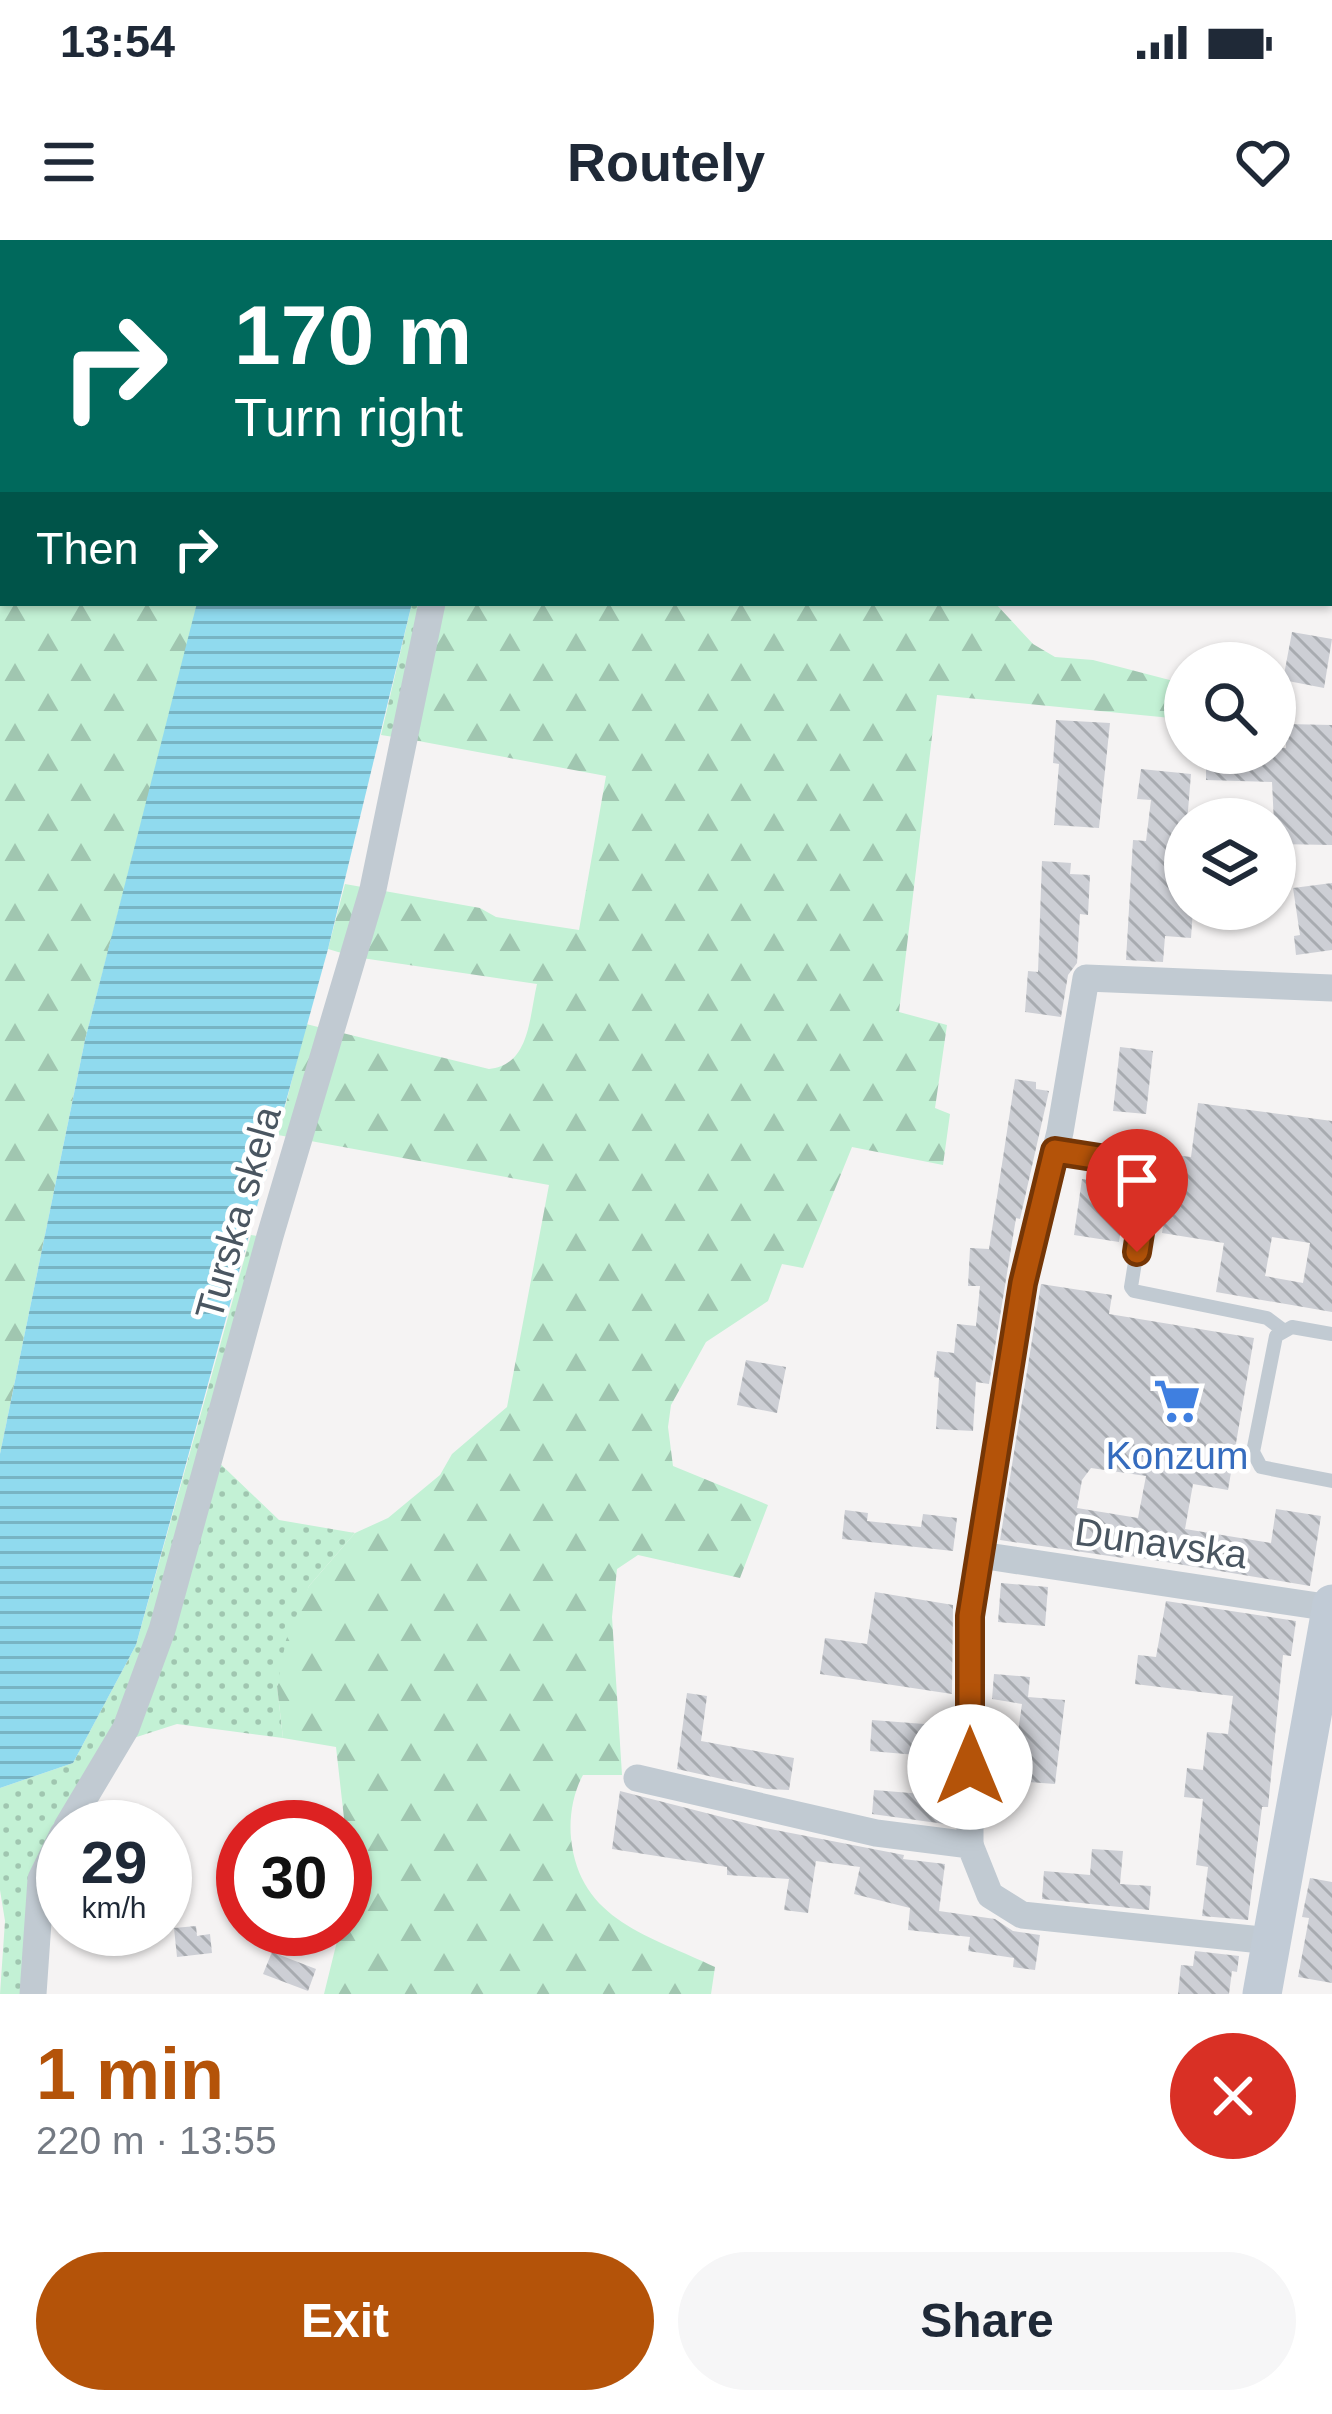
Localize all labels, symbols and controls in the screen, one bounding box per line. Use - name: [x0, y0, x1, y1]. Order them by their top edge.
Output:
- text: 13:54: [60, 16, 175, 67]
- icon: menu: [36, 129, 102, 195]
- icon: heart: [1230, 129, 1296, 195]
- text: Routely: [567, 132, 765, 192]
- icon: right: [36, 288, 192, 444]
- text: 170 m: [234, 288, 472, 382]
- text: Turn right: [234, 387, 463, 447]
- icon: right: [163, 516, 229, 582]
- text: Then: [36, 523, 139, 574]
- map controls: [1164, 642, 1296, 930]
- button: search: [1164, 642, 1296, 774]
- button: layers: [1164, 798, 1296, 930]
- street label: Turska skela: [187, 1101, 289, 1324]
- pin: [1086, 1129, 1188, 1252]
- icon: arrive: [1104, 1147, 1170, 1213]
- supermarket icon: Konzum: [1152, 1376, 1202, 1426]
- place label: Konzum: [1105, 1434, 1249, 1477]
- street label: Dunavska: [1072, 1510, 1250, 1576]
- position arrow: [907, 1704, 1033, 1830]
- speed limit sign: 30: [216, 1800, 372, 1956]
- text: 29: [81, 1829, 147, 1896]
- text: km/h: [81, 1891, 147, 1924]
- button: close: [1170, 2033, 1296, 2159]
- text: 1 min: [36, 2034, 224, 2114]
- text: 220 m · 13:55: [36, 2119, 277, 2162]
- button: Exit: [36, 2252, 654, 2390]
- button: Share: [678, 2252, 1296, 2390]

